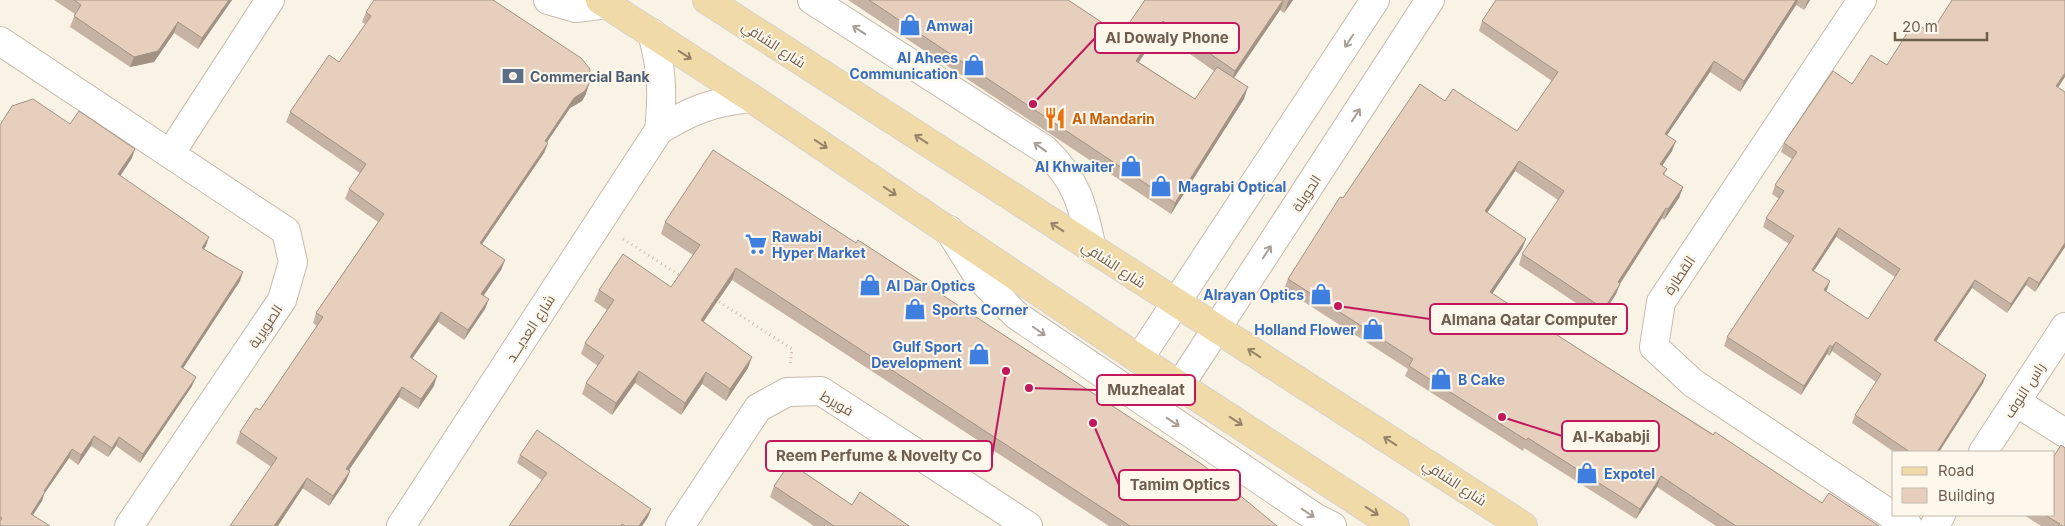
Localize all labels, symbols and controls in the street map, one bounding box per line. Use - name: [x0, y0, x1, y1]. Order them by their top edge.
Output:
- scale bar: [1895, 10, 1988, 42]
- shop icon: Amwaj: [897, 12, 923, 38]
- street label: شارع الشافي: [737, 17, 809, 74]
- place label: Amwaj: [926, 17, 973, 34]
- text: 20 m: [1902, 17, 1938, 36]
- callout: Al Dowaly Phone: [1095, 23, 1239, 53]
- one-way arrow: [853, 25, 867, 35]
- text: Al Dowaly Phone: [1105, 28, 1229, 47]
- one-way arrow: [1343, 33, 1353, 47]
- place label: Al Ahees Communication: [850, 49, 958, 82]
- one-way arrow: [678, 50, 692, 60]
- shop icon: Al Ahees Communication: [961, 52, 987, 78]
- bank icon: Commercial Bank: [500, 63, 526, 89]
- place label: Commercial Bank: [530, 68, 651, 85]
- restaurant icon: Al Mandarin: [1042, 105, 1068, 131]
- one-way arrow: [1351, 109, 1361, 123]
- place label: Al Mandarin: [1072, 110, 1155, 127]
- one-way arrow: [914, 134, 928, 144]
- one-way arrow: [814, 139, 828, 150]
- one-way arrow: [1033, 142, 1047, 152]
- shop icon: Al Khwaiter: [1118, 153, 1144, 179]
- place label: Al Khwaiter: [1035, 158, 1114, 175]
- street label: الحويلة: [1288, 171, 1324, 215]
- shop icon: Magrabi Optical: [1148, 173, 1174, 199]
- place label: Magrabi Optical: [1178, 178, 1286, 195]
- one-way arrow: [883, 186, 897, 196]
- one-way arrow: [1051, 222, 1065, 232]
- place label: Rawabi Hyper Market: [772, 228, 866, 261]
- supermarket icon: Rawabi Hyper Market: [743, 231, 769, 257]
- street label: شارع الشافي: [1077, 237, 1149, 294]
- one-way arrow: [1262, 245, 1273, 259]
- street label: القطارة: [1660, 252, 1698, 298]
- shop icon: Al Dar Optics: [857, 272, 883, 298]
- place label: Al Dar Optics: [886, 277, 976, 294]
- shop icon: Alrayan Optics: [1308, 281, 1334, 307]
- place label: Alrayan Optics: [1203, 286, 1304, 303]
- street label: شارع العديـــد: [502, 291, 559, 365]
- shop icon: Sports Corner: [902, 296, 928, 322]
- street label: الصويرية: [244, 301, 286, 351]
- place label: Sports Corner: [932, 301, 1029, 318]
- callout: Almana Qatar Computer: [1430, 304, 1627, 334]
- text: Almana Qatar Computer: [1441, 310, 1617, 329]
- shop icon: Holland Flower: [1360, 316, 1386, 342]
- place label: Holland Flower: [1254, 321, 1356, 338]
- one-way arrow: [1032, 326, 1046, 336]
- place label: Gulf Sport Development: [871, 338, 962, 371]
- shop icon: Gulf Sport Development: [966, 341, 992, 367]
- one-way arrow: [1247, 347, 1261, 357]
- street label: راس النوف: [2000, 359, 2048, 421]
- shop icon: B Cake: [1428, 366, 1454, 392]
- place label: B Cake: [1458, 371, 1505, 388]
- callout: Muzhealat: [1097, 375, 1195, 405]
- text: Muzhealat: [1107, 380, 1185, 399]
- street label: فويرط: [817, 387, 857, 419]
- one-way arrow: [1166, 417, 1180, 427]
- one-way arrow: [1228, 417, 1242, 427]
- callout: Al-Kababji: [1562, 421, 1659, 451]
- text: Al-Kababji: [1572, 427, 1650, 446]
- one-way arrow: [1384, 435, 1398, 445]
- callout: Reem Perfume & Novelty Co: [766, 441, 992, 471]
- text: Reem Perfume & Novelty Co: [776, 446, 982, 465]
- legend: [1892, 451, 2055, 516]
- street label: شارع الشافي: [1418, 455, 1490, 512]
- shop icon: Expotel: [1574, 460, 1600, 486]
- text: Road: [1938, 461, 1974, 480]
- place label: Expotel: [1604, 465, 1655, 482]
- callout: Tamim Optics: [1119, 470, 1240, 500]
- text: Tamim Optics: [1130, 475, 1230, 494]
- text: Building: [1938, 486, 1995, 505]
- one-way arrow: [1364, 506, 1378, 516]
- one-way arrow: [1301, 508, 1315, 518]

